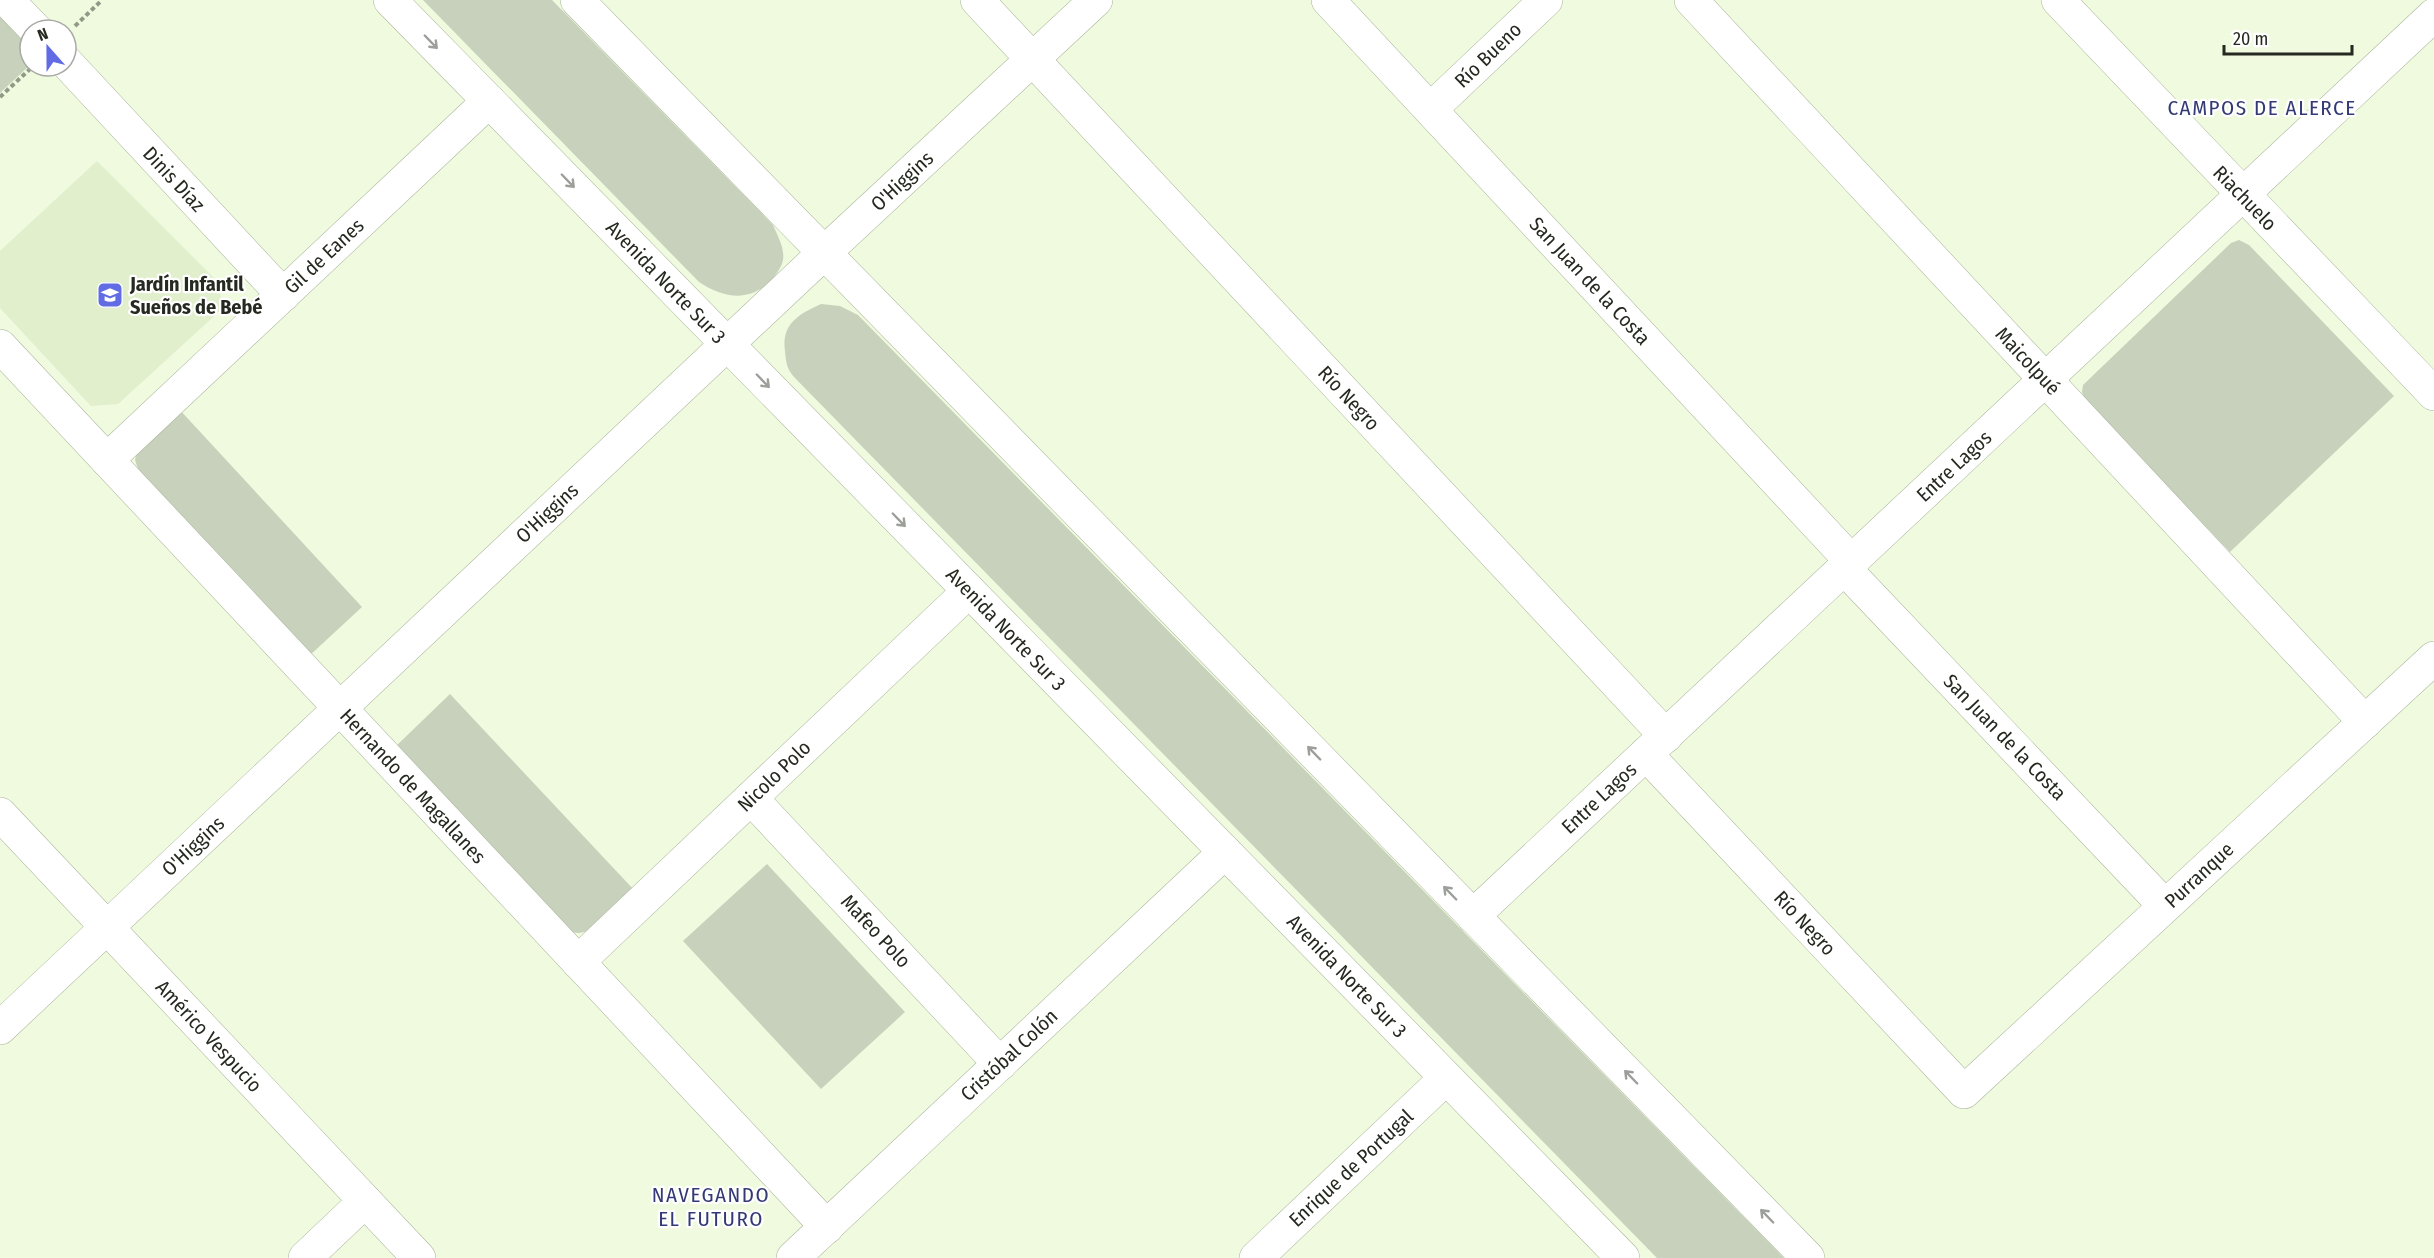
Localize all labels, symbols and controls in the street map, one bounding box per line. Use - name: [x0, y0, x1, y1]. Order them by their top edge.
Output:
- street label: Río Bueno: [1450, 17, 1526, 93]
- north arrow: [18, 18, 78, 78]
- scale bar: [2224, 18, 2352, 56]
- text: N: [35, 24, 51, 45]
- text: 20 m: [2233, 28, 2268, 50]
- one-way arrow: [424, 34, 439, 49]
- district label: CAMPOS DE ALERCE: [2167, 95, 2357, 121]
- street label: Dinis Díaz: [138, 142, 210, 216]
- street label: O'Higgins: [866, 146, 938, 216]
- street label: Riachuelo: [2208, 161, 2282, 235]
- one-way arrow: [560, 174, 575, 189]
- street label: San Juan de la Costa: [1525, 212, 1655, 350]
- street label: Gil de Eanes: [279, 213, 369, 299]
- street label: Avenida Norte Sur 3: [601, 216, 731, 348]
- place label: Jardín Infantil Sueños de Bebé: [129, 272, 263, 319]
- school or university icon: Jardín Infantil Sueños de Bebé: [95, 280, 125, 310]
- street label: Maicolpué: [1991, 322, 2065, 400]
- street label: Río Negro: [1313, 361, 1385, 435]
- one-way arrow: [755, 373, 770, 388]
- street label: Entre Lagos: [1912, 425, 1996, 507]
- street label: O'Higgins: [511, 478, 583, 548]
- one-way arrow: [892, 512, 907, 527]
- street label: Avenida Norte Sur 3: [941, 563, 1071, 695]
- street label: San Juan de la Costa: [1939, 669, 2071, 805]
- street label: Hernando de Magallanes: [335, 704, 491, 868]
- street label: Nicolo Polo: [732, 735, 816, 817]
- one-way arrow: [1307, 746, 1321, 761]
- street label: Entre Lagos: [1557, 757, 1641, 839]
- street label: O'Higgins: [157, 811, 229, 881]
- street label: Purranque: [2160, 837, 2238, 913]
- one-way arrow: [1443, 885, 1458, 900]
- street label: Río Negro: [1769, 886, 1841, 960]
- street label: Mafeo Polo: [836, 889, 916, 973]
- street label: Avenida Norte Sur 3: [1282, 910, 1412, 1042]
- street label: Américo Vespucio: [151, 975, 267, 1097]
- street label: Cristóbal Colón: [956, 1004, 1062, 1106]
- one-way arrow: [1624, 1069, 1638, 1084]
- street label: Enrique de Portugal: [1284, 1104, 1418, 1232]
- district label: NAVEGANDO EL FUTURO: [652, 1182, 770, 1232]
- one-way arrow: [1760, 1209, 1775, 1224]

